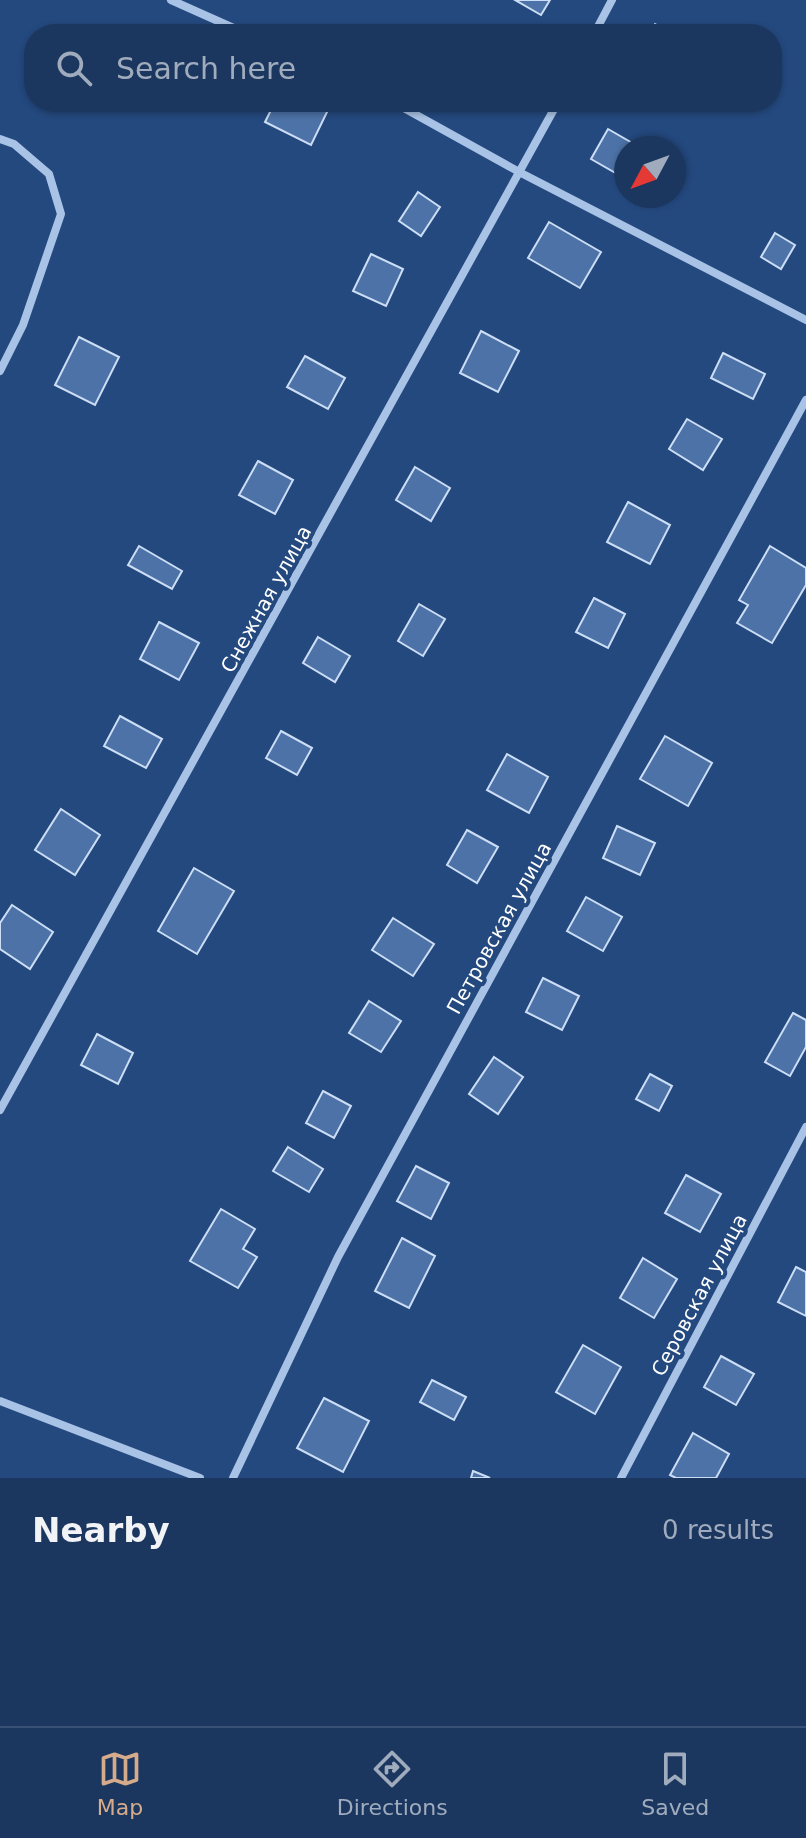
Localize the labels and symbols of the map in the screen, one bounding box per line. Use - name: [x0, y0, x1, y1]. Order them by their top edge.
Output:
- north arrow: [614, 136, 686, 208]
- street label: Снежная улица: [216, 521, 316, 677]
- street label: Петровская улица: [442, 838, 556, 1018]
- street label: Серовская улица: [646, 1210, 752, 1380]

